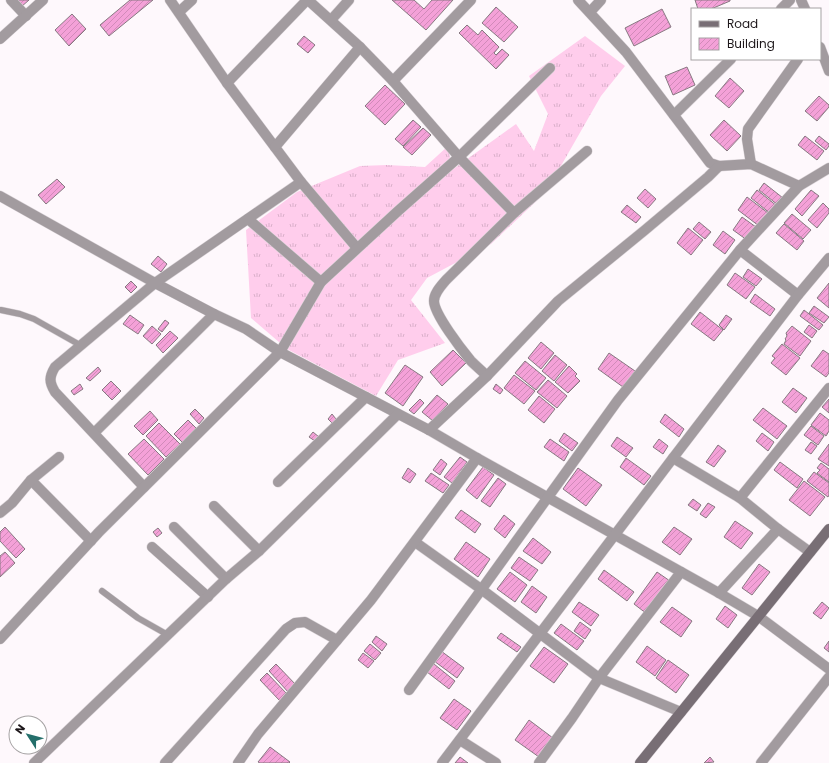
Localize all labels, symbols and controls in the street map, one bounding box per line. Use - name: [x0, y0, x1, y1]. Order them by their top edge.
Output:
- legend: [691, 8, 821, 60]
- text: Road: [727, 15, 758, 32]
- text: Building: [727, 35, 775, 52]
- north arrow: [8, 715, 48, 755]
- text: N: [11, 721, 29, 737]

